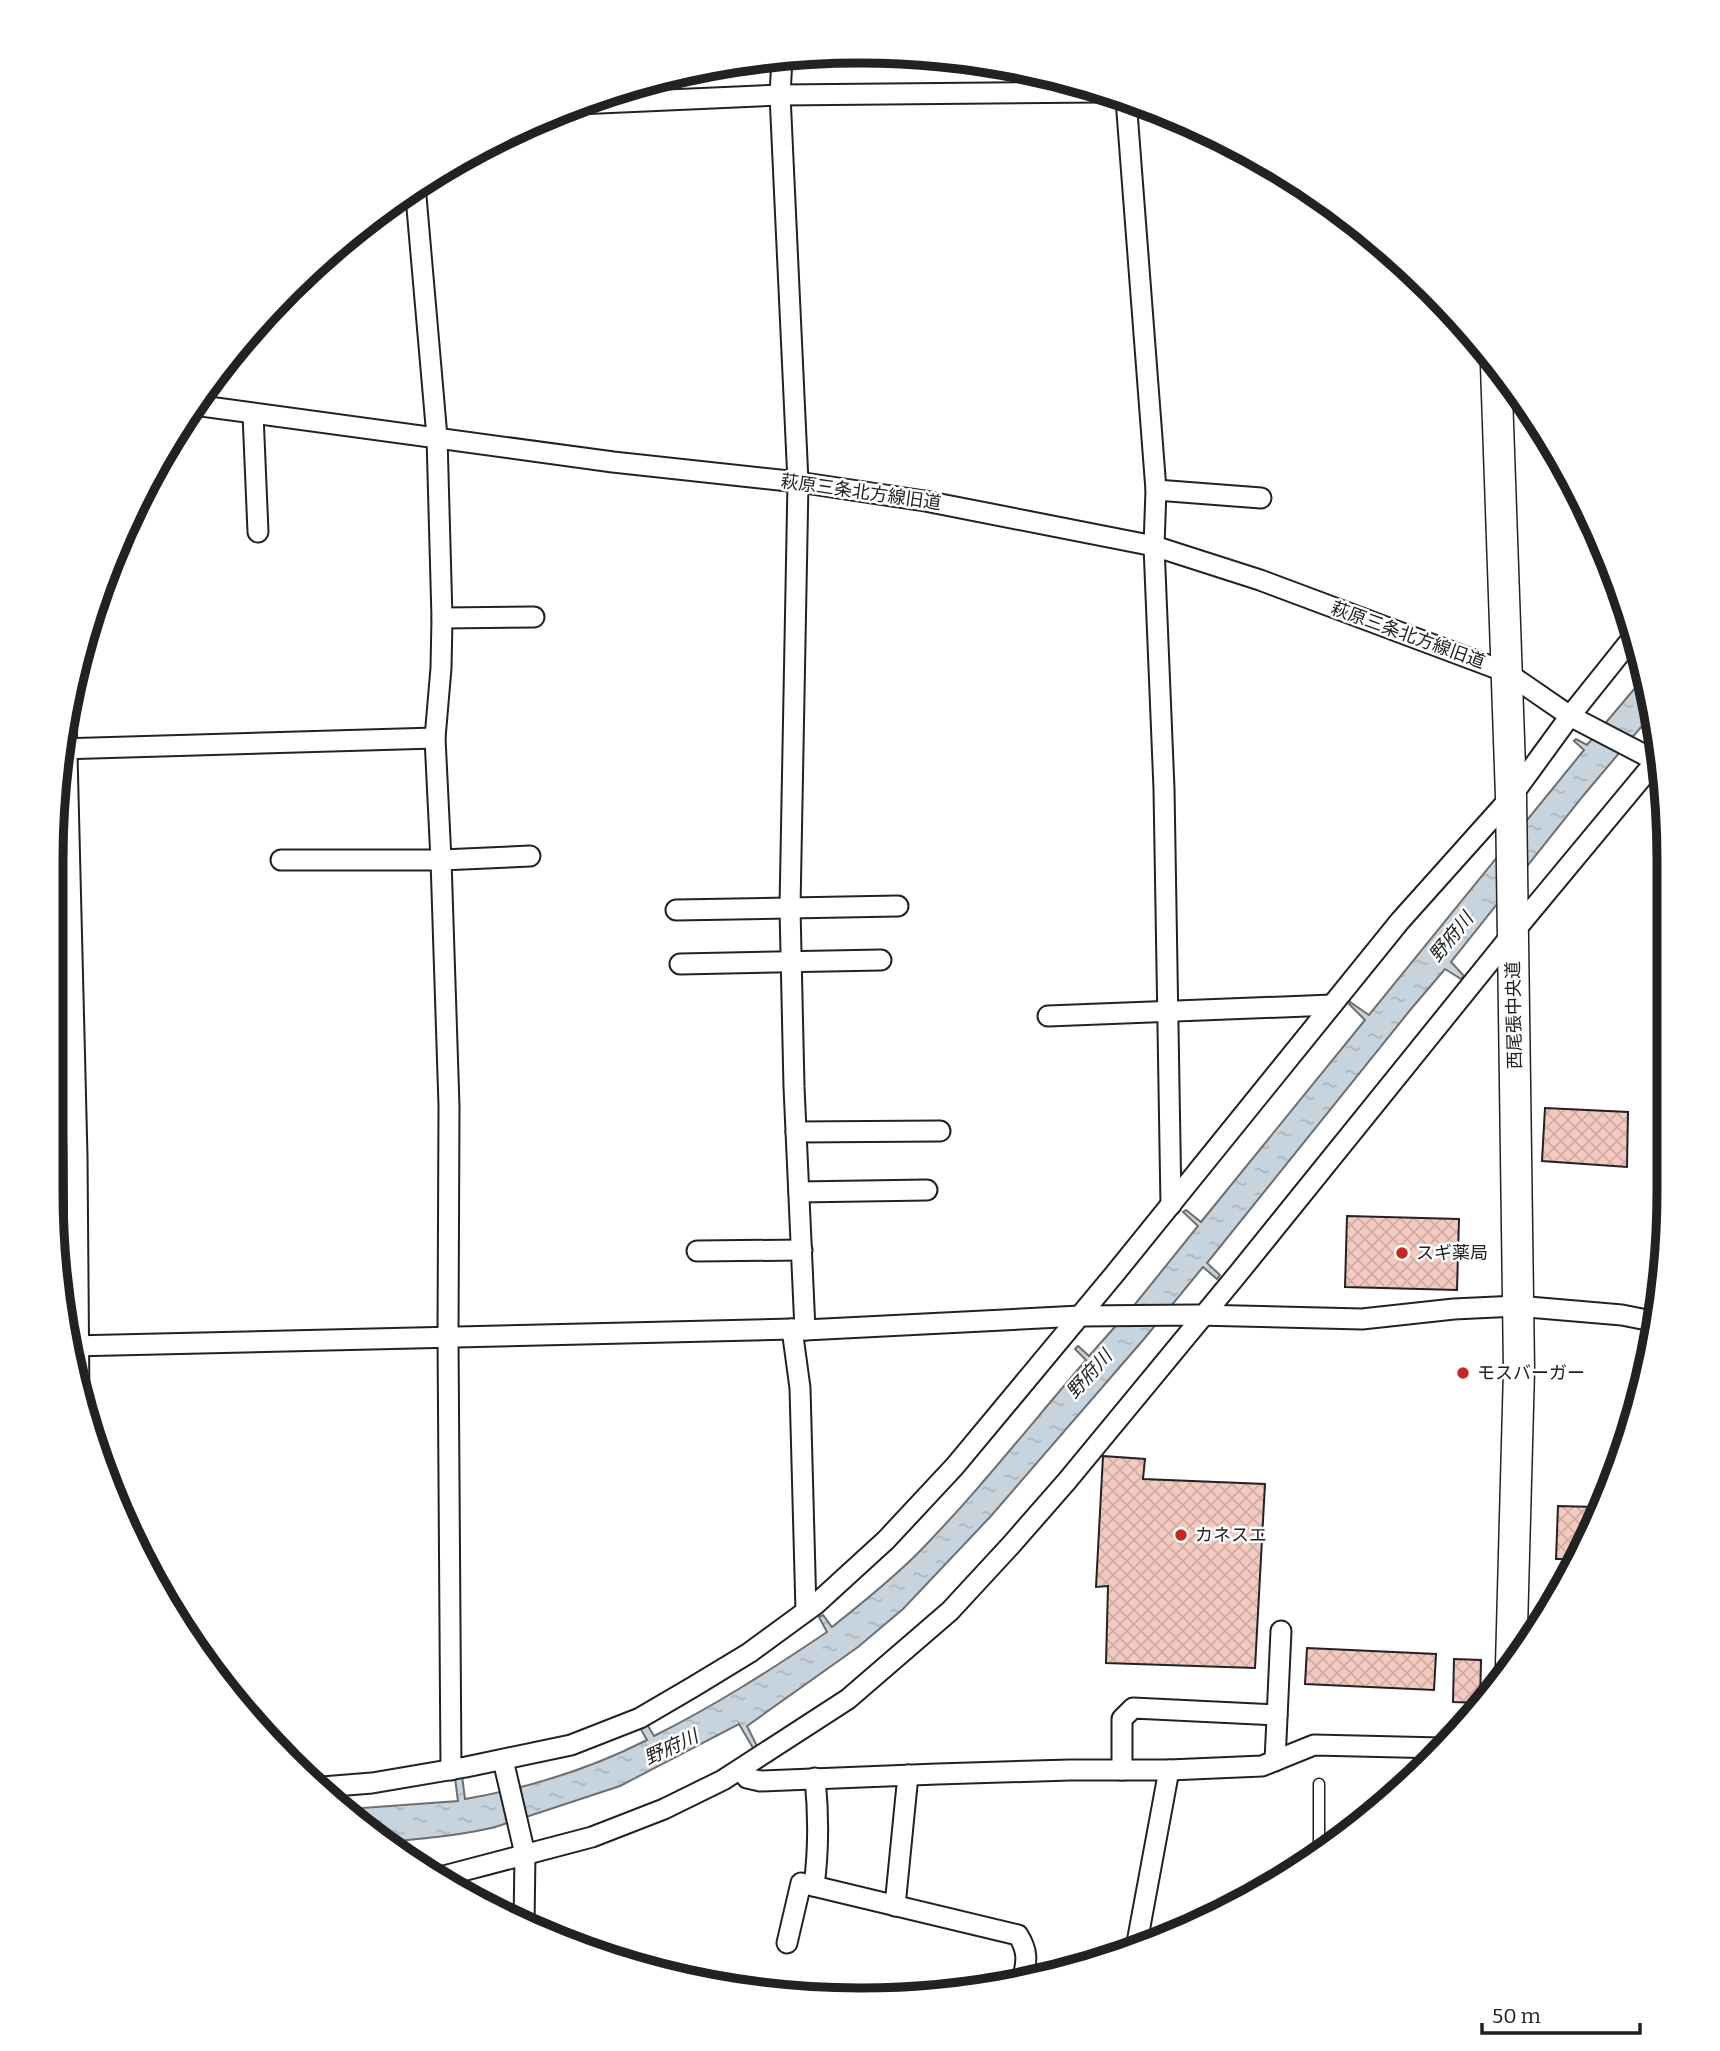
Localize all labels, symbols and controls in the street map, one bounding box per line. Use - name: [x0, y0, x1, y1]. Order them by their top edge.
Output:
- street label: 萩原三条北方線旧道: [779, 470, 943, 514]
- street label: 萩原三条北方線旧道: [1328, 597, 1488, 673]
- water label: 野府川: [1424, 906, 1479, 966]
- street label: 西尾張中央道: [1502, 961, 1526, 1069]
- place label: スギ薬局: [1416, 1242, 1488, 1264]
- marker: スギ薬局: [1394, 1245, 1410, 1261]
- water label: 野府川: [1061, 1344, 1118, 1403]
- place label: モスバーガー: [1477, 1362, 1585, 1384]
- marker: モスバーガー: [1455, 1365, 1471, 1381]
- place label: カネスエ: [1195, 1524, 1267, 1546]
- marker: カネスエ: [1173, 1527, 1189, 1543]
- water label: 野府川: [640, 1724, 703, 1769]
- scale bar: [1482, 1992, 1640, 2036]
- text: 50 m: [1492, 2003, 1541, 2029]

